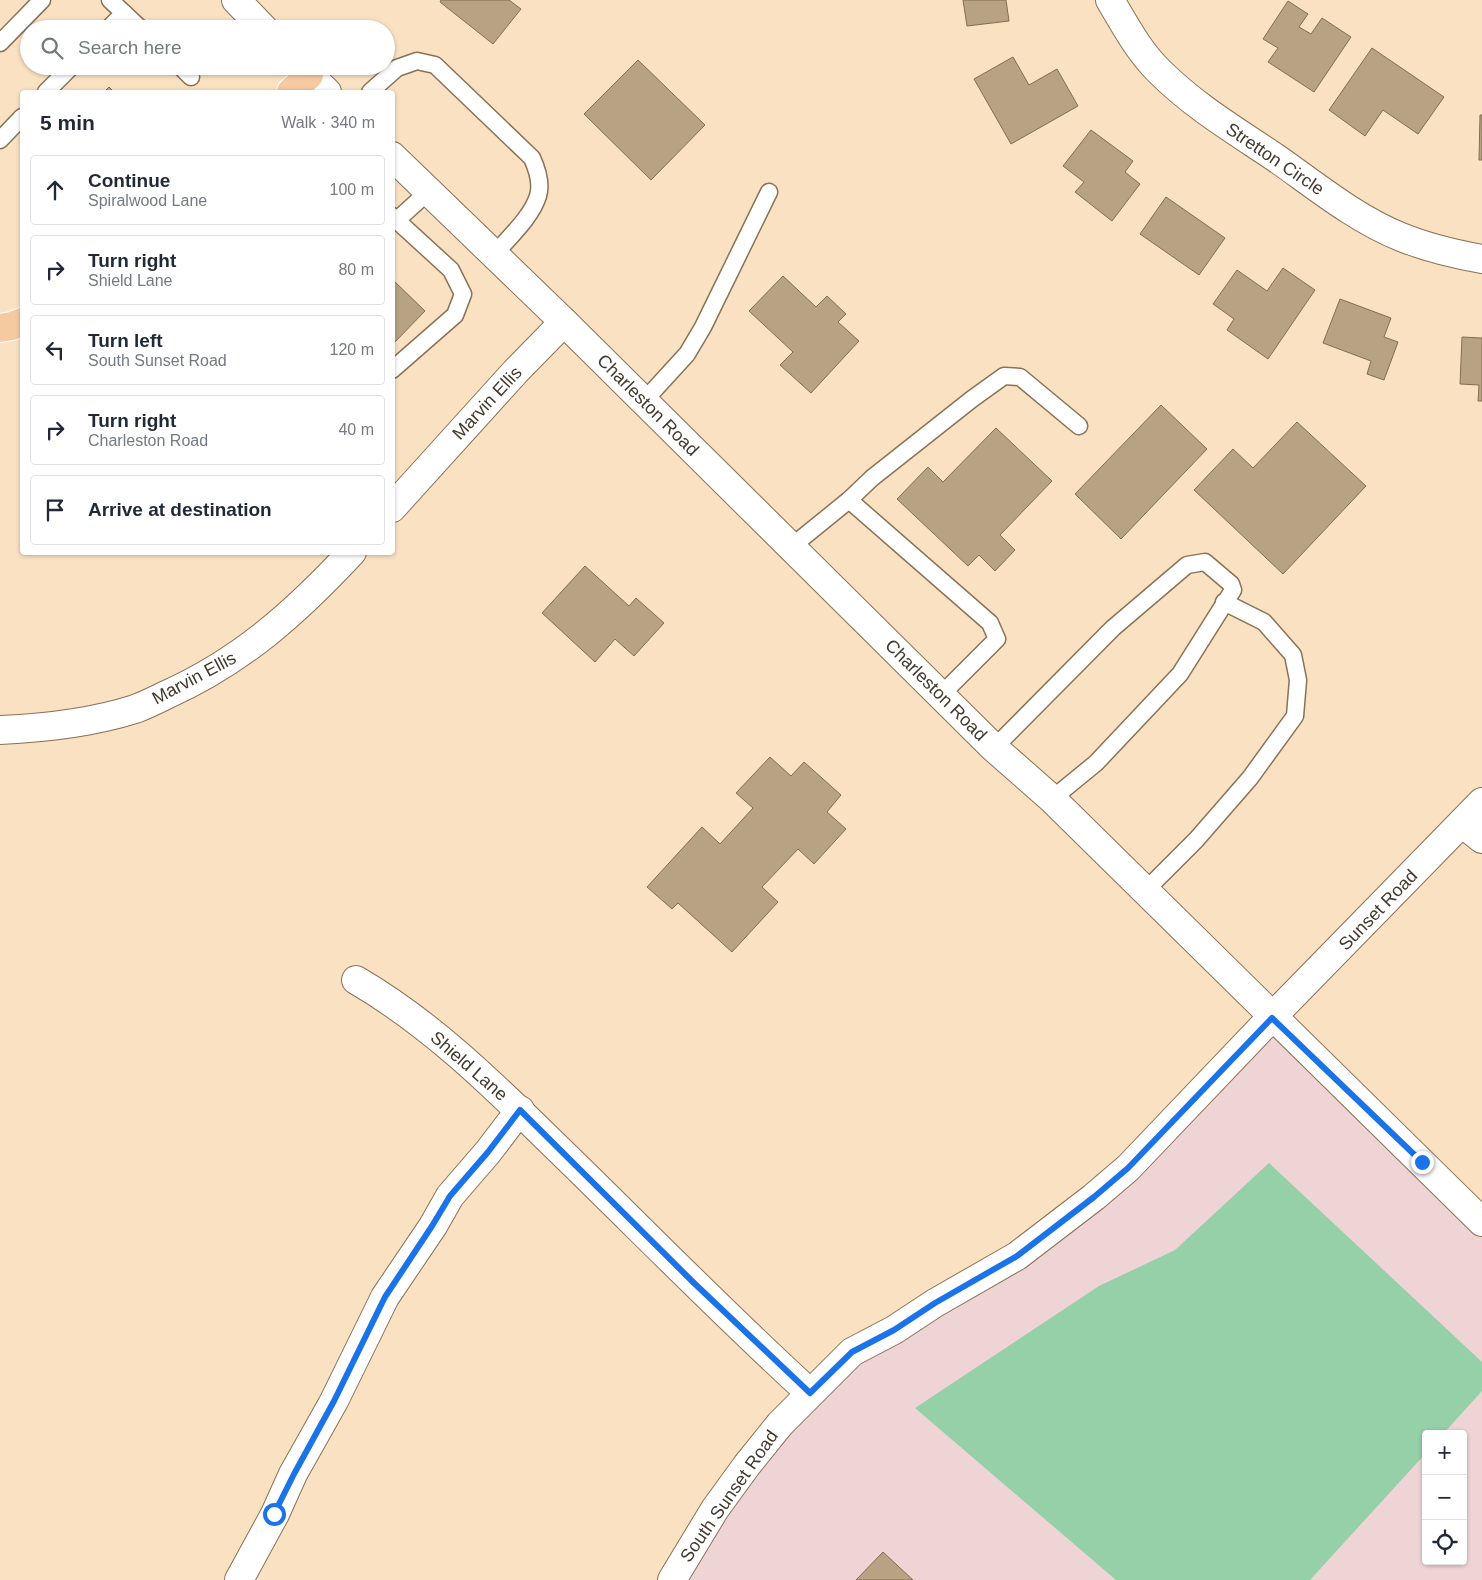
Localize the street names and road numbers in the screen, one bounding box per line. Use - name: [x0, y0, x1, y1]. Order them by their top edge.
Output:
- street label: Stretton Circle: [1222, 119, 1328, 199]
- street label: Charleston Road: [593, 350, 703, 460]
- street label: Marvin Ellis: [448, 363, 526, 443]
- street label: Charleston Road: [881, 635, 991, 745]
- street label: Marvin Ellis: [149, 648, 239, 708]
- street label: Sunset Road: [1335, 866, 1421, 954]
- street label: Shield Lane: [427, 1027, 511, 1105]
- street label: South Sunset Road: [676, 1426, 782, 1566]

